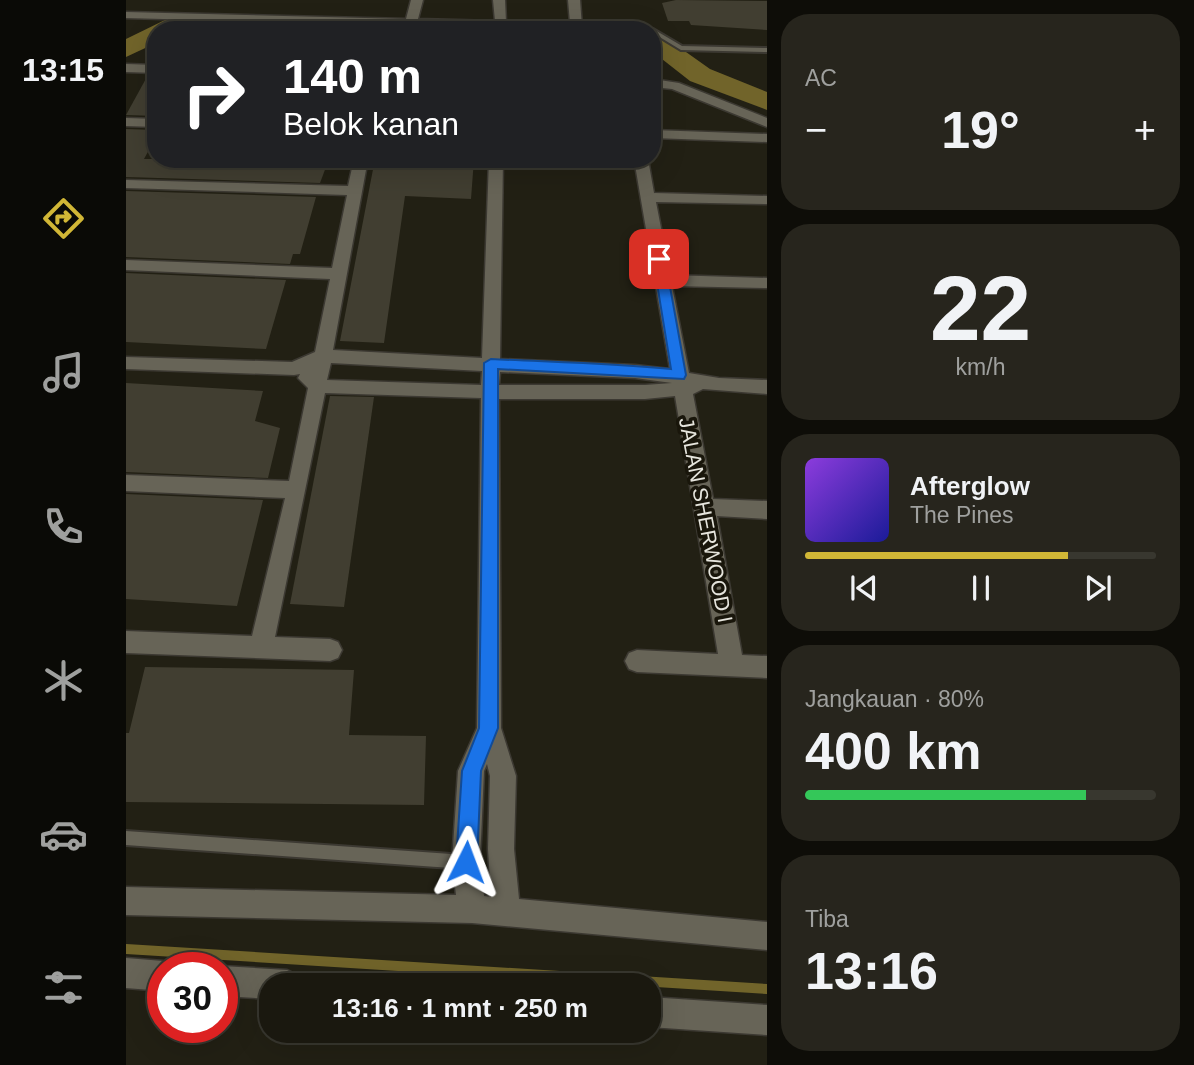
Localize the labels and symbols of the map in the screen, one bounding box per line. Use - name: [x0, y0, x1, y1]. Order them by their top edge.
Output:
- pin: [629, 229, 689, 289]
- street label: JALAN SHERWOOD I: [675, 415, 737, 625]
- position arrow: [429, 825, 503, 899]
- speed limit sign: 30: [147, 952, 238, 1043]

